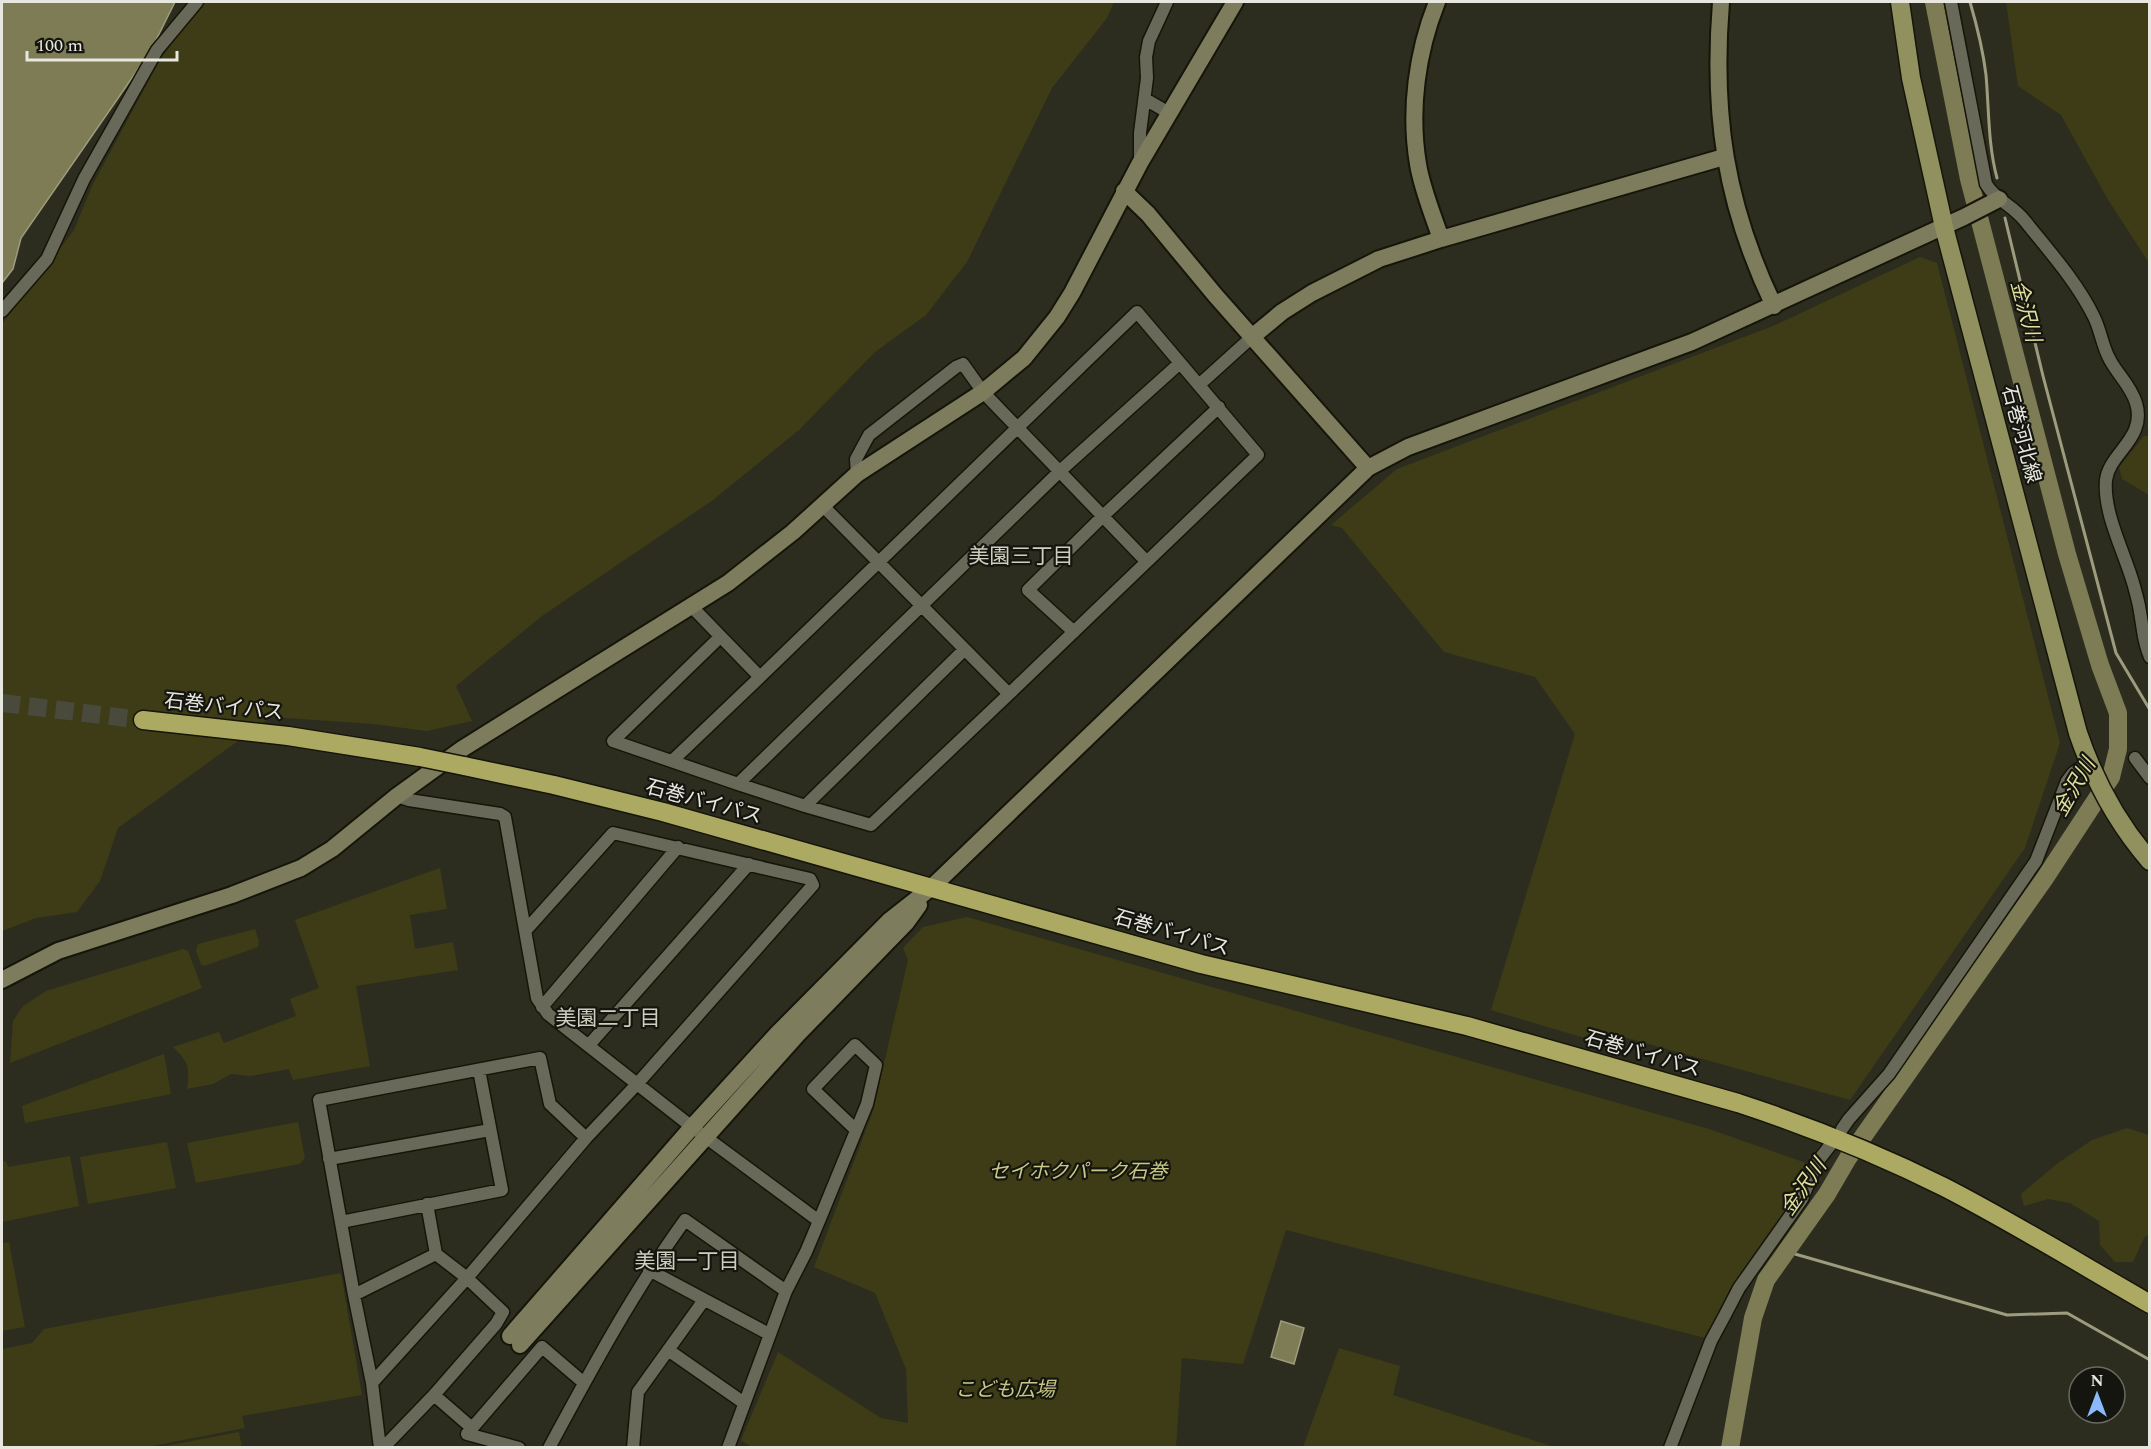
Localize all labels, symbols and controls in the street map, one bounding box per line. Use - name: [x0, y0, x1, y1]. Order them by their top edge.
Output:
- scale bar: [27, 24, 177, 62]
- text: 100 m: [36, 32, 83, 59]
- water label: 金沢川: [2001, 277, 2049, 348]
- street label: 石巻河北線: [1994, 382, 2048, 486]
- district label: 美園三丁目: [969, 541, 1074, 573]
- street label: 石巻バイパス: [163, 686, 285, 728]
- water label: 金沢川: [2045, 750, 2105, 823]
- street label: 石巻バイパス: [642, 772, 765, 832]
- street label: 石巻バイパス: [1110, 902, 1233, 964]
- district label: 美園二丁目: [556, 1003, 661, 1035]
- street label: 石巻バイパス: [1581, 1023, 1704, 1085]
- water label: 金沢川: [1773, 1151, 1836, 1223]
- park label: セイホクパーク石巻: [989, 1157, 1169, 1187]
- district label: 美園一丁目: [635, 1246, 740, 1278]
- north arrow: [2067, 1365, 2127, 1425]
- text: N: [2090, 1369, 2104, 1393]
- park label: こども広場: [955, 1375, 1057, 1405]

